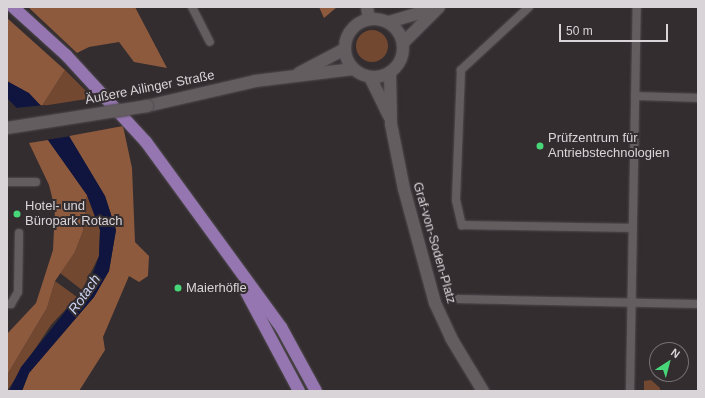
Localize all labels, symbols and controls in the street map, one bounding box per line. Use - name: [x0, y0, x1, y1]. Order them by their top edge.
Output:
- scale bar: [561, 16, 670, 42]
- text: 50 m: [566, 24, 593, 38]
- street label: Äußere Ailinger Straße: [84, 68, 216, 108]
- place label: Prüfzentrum für Antriebstechnologien: [548, 131, 669, 162]
- marker: Prüfzentrum für Antriebstechnologien: [535, 141, 545, 151]
- street label: Graf-von-Soden-Platz: [409, 180, 459, 306]
- place label: Hotel- und Büropark Rotach: [25, 199, 123, 230]
- marker: Hotel- und Büropark Rotach: [12, 209, 22, 219]
- water label: Rotach: [64, 271, 104, 317]
- place label: Maierhöfle: [186, 280, 247, 296]
- marker: Maierhöfle: [173, 283, 183, 293]
- north arrow: [649, 342, 689, 382]
- text: N: [669, 346, 682, 360]

